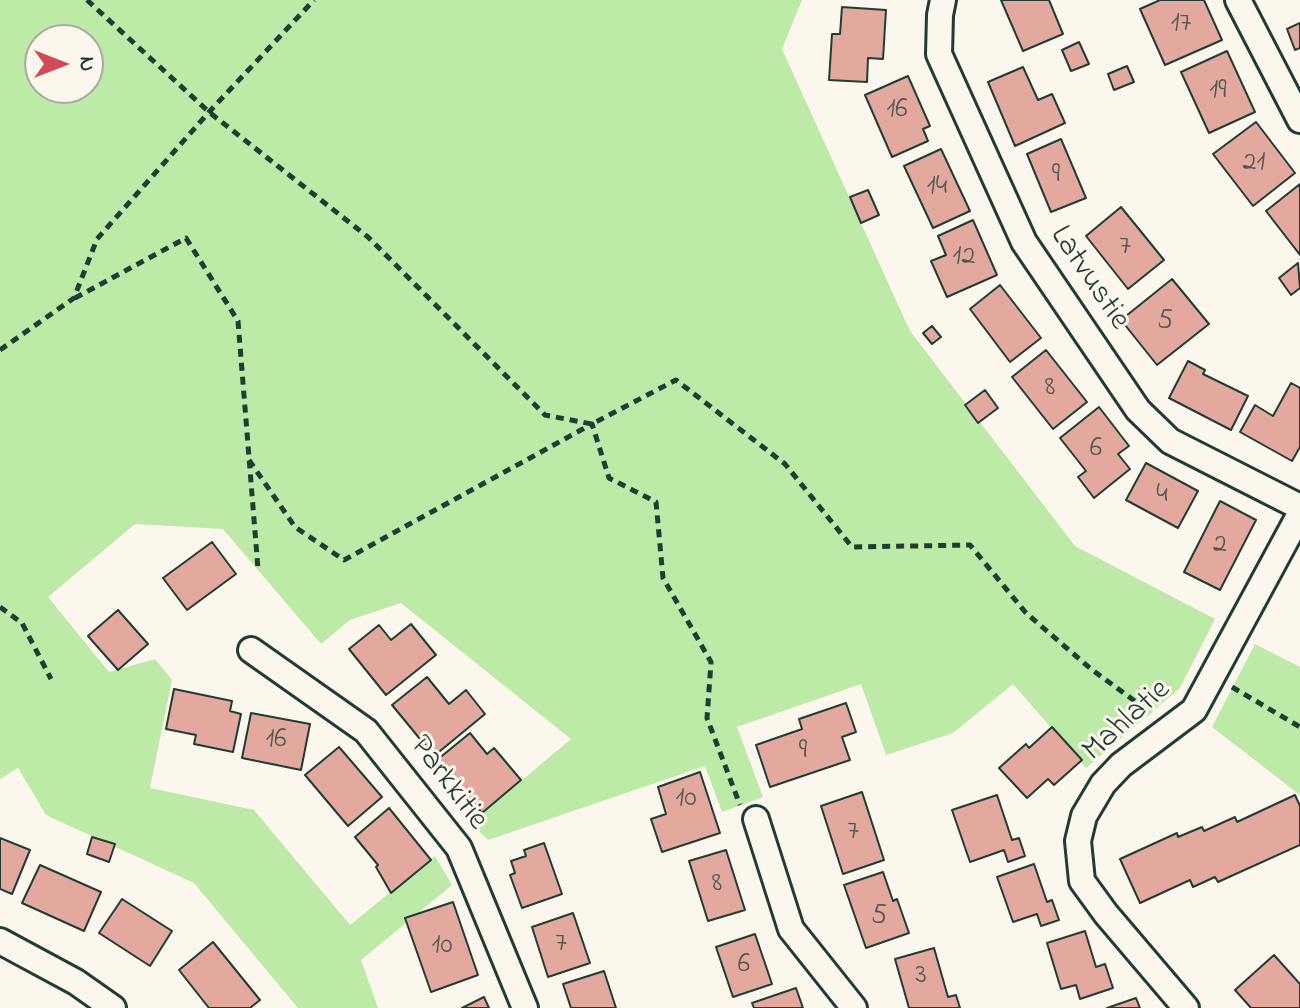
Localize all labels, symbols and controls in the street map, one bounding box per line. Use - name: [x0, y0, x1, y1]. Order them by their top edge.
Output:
- house number: 17: [1171, 8, 1191, 42]
- north arrow: [24, 24, 104, 104]
- text: N: [70, 57, 102, 71]
- house number: 19: [1209, 75, 1227, 109]
- house number: 16: [886, 94, 908, 128]
- house number: 21: [1243, 147, 1265, 181]
- house number: 9: [1052, 159, 1060, 193]
- house number: 14: [927, 171, 947, 205]
- street label: Latvustie: [1039, 220, 1137, 338]
- house number: 7: [1119, 231, 1131, 265]
- house number: 12: [953, 241, 975, 275]
- house number: 5: [1157, 305, 1173, 339]
- house number: 8: [1045, 372, 1055, 406]
- house number: 6: [1090, 433, 1102, 467]
- house number: 4: [1156, 479, 1168, 513]
- house number: 2: [1213, 529, 1227, 563]
- street label: Mahlatie: [1076, 672, 1180, 772]
- house number: 16: [265, 724, 287, 758]
- street label: Parkkitie: [399, 729, 495, 839]
- house number: 9: [799, 735, 807, 769]
- house number: 10: [676, 783, 696, 817]
- house number: 7: [847, 816, 859, 850]
- house number: 8: [712, 868, 722, 902]
- house number: 5: [871, 900, 887, 934]
- house number: 7: [555, 928, 567, 962]
- house number: 10: [432, 930, 452, 964]
- house number: 6: [738, 949, 750, 983]
- house number: 3: [915, 960, 927, 994]

